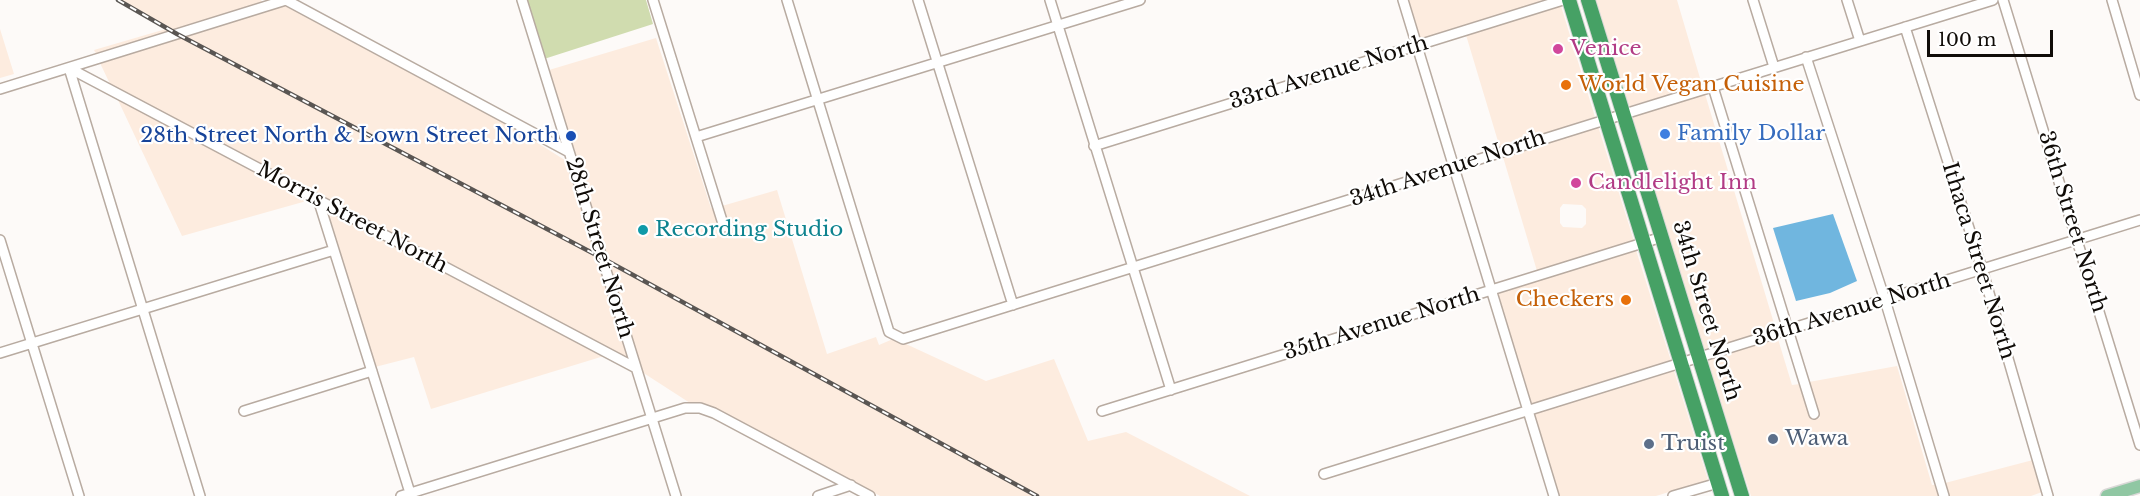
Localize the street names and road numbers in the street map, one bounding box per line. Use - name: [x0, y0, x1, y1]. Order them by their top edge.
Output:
- street label: 33rd Avenue North: [1227, 31, 1431, 115]
- street label: 34th Avenue North: [1347, 125, 1549, 213]
- street label: 36th Street North: [2032, 128, 2112, 316]
- street label: 28th Street North: [560, 155, 638, 341]
- street label: Morris Street North: [252, 157, 452, 279]
- street label: Ithaca Street North: [1936, 159, 2020, 363]
- street label: 34th Street North: [1667, 218, 1745, 404]
- street label: 36th Avenue North: [1750, 268, 1954, 352]
- street label: 35th Avenue North: [1281, 282, 1483, 366]

